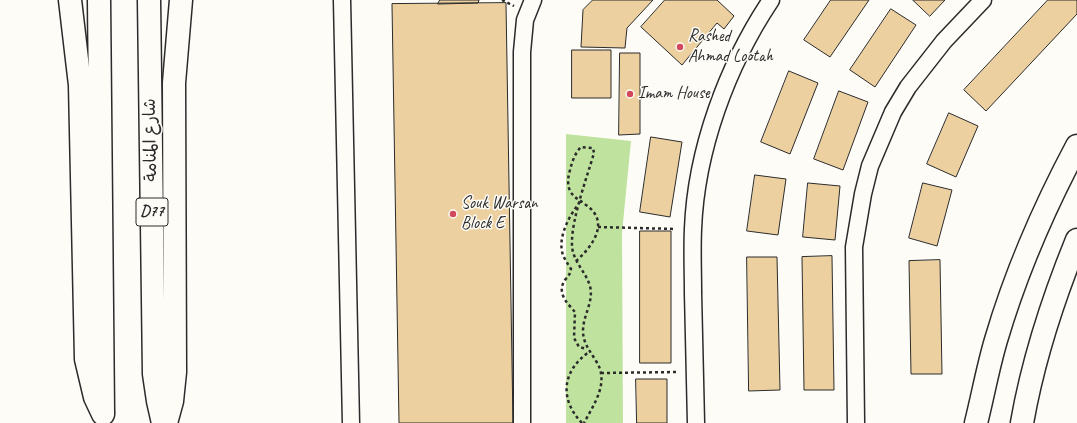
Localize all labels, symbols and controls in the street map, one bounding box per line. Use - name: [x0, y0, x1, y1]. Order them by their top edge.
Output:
- place label: Rashed Ahmad Lootah: [688, 27, 773, 67]
- marker: Rashed Ahmad Lootah: [675, 42, 685, 52]
- place label: Imam House: [638, 84, 709, 104]
- marker: Imam House: [625, 89, 635, 99]
- street label: شارع المنامة: [140, 98, 162, 182]
- place label: Souk Warsan Block E: [461, 194, 538, 234]
- road number: D77: [136, 198, 168, 226]
- marker: Souk Warsan Block E: [448, 209, 458, 219]

